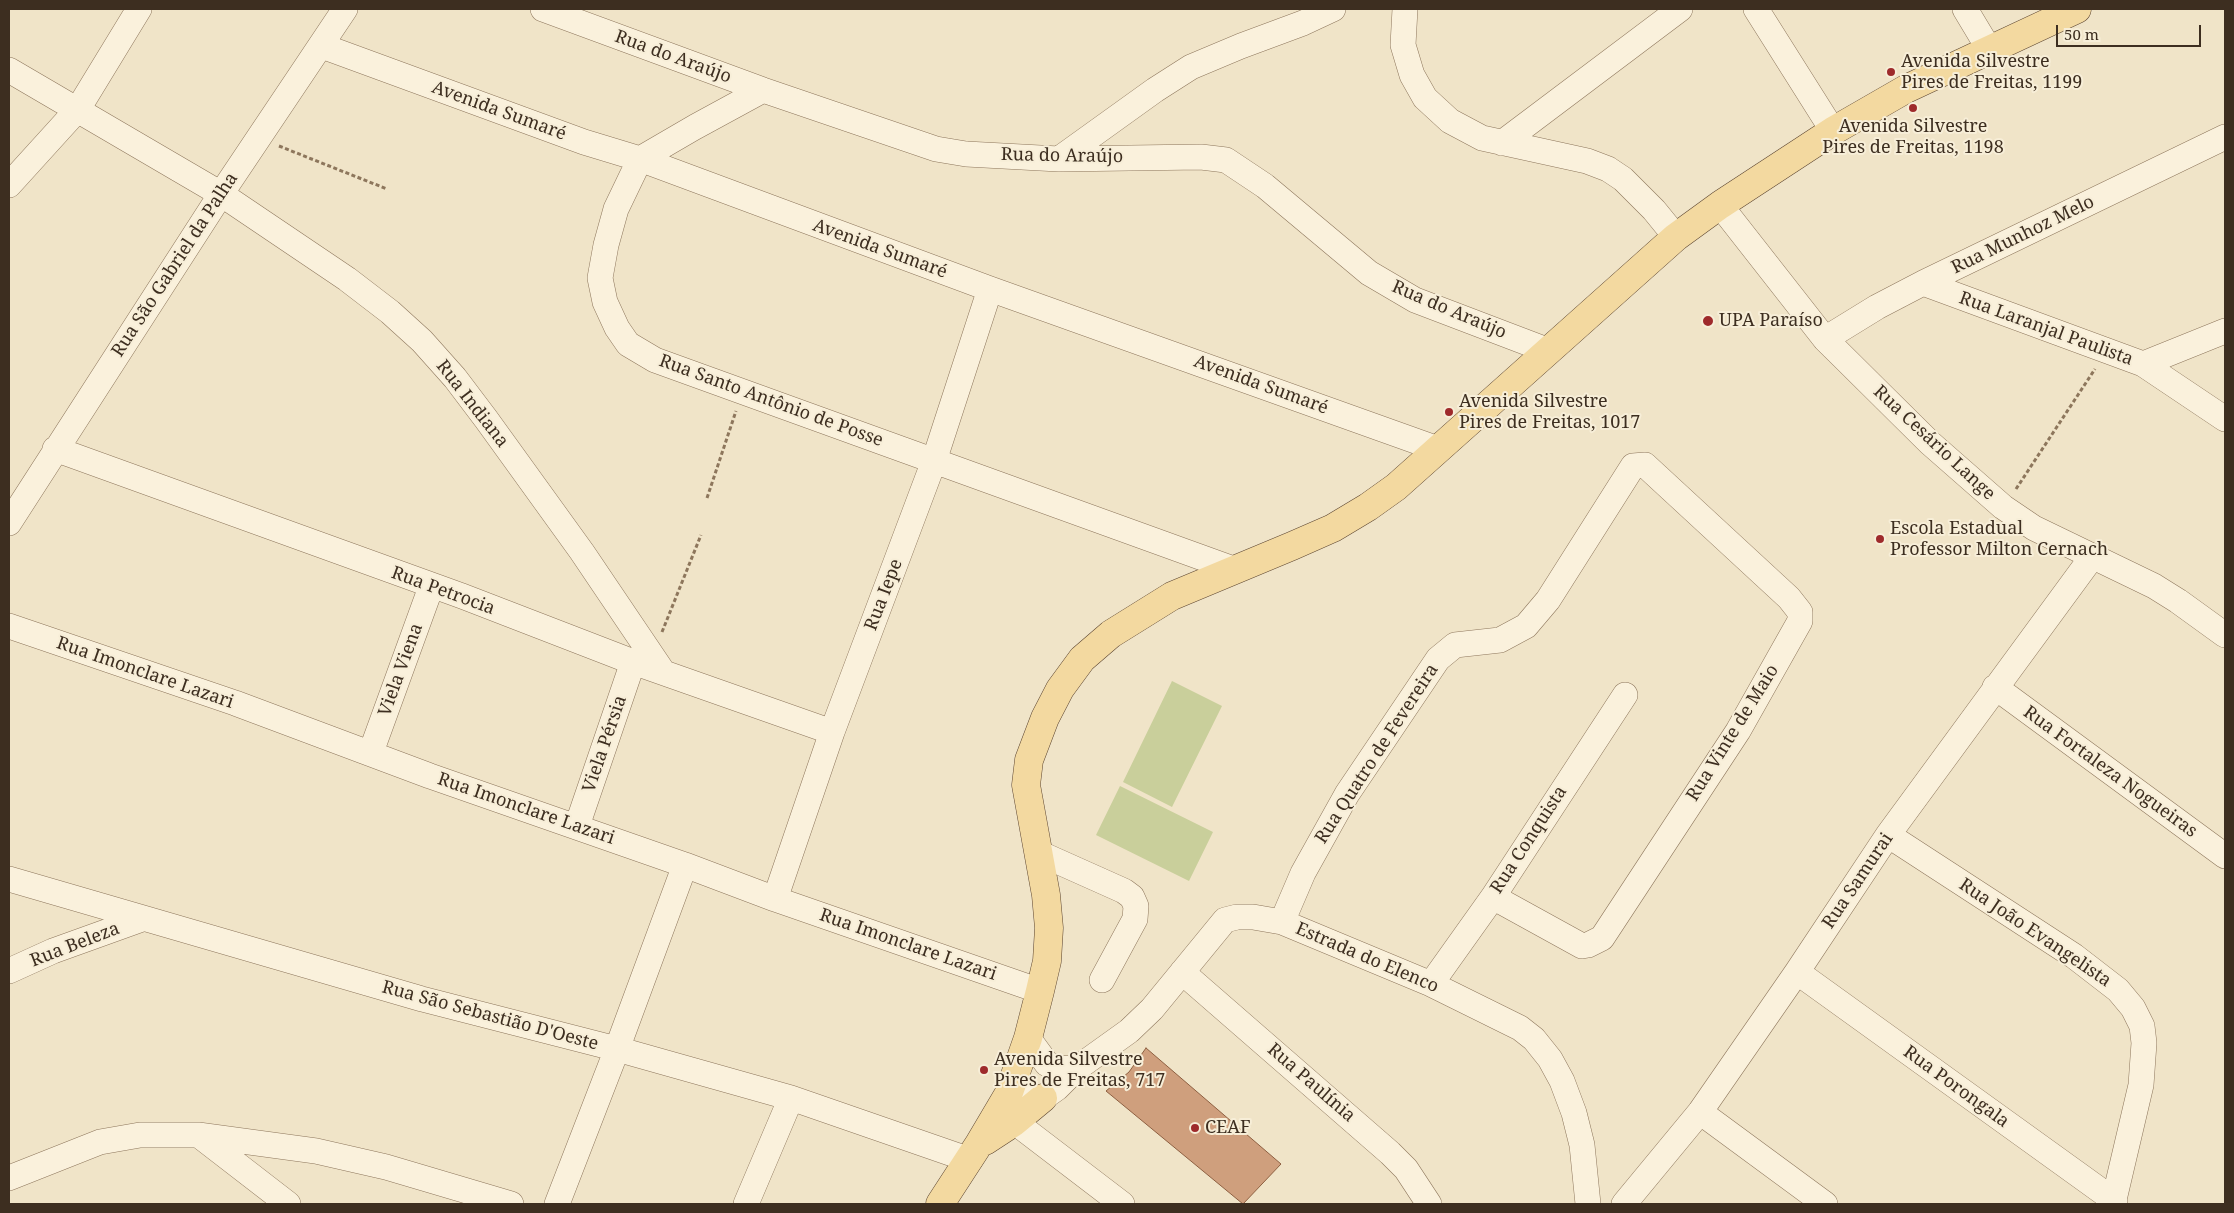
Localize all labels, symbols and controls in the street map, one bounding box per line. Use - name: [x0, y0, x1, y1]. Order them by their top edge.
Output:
- scale bar: [2059, 15, 2204, 47]
- text: 50 m: [2064, 24, 2099, 44]
- street label: Rua do Araújo: [612, 26, 734, 88]
- place label: Avenida Silvestre Pires de Freitas, 1199: [1901, 51, 2082, 94]
- marker: Avenida Silvestre Pires de Freitas, 1199: [1885, 66, 1897, 78]
- street label: Avenida Sumaré: [429, 77, 569, 145]
- marker: Avenida Silvestre Pires de Freitas, 1198: [1907, 102, 1919, 114]
- place label: Avenida Silvestre Pires de Freitas, 1198: [1822, 116, 2004, 158]
- street label: Rua do Araújo: [1001, 144, 1123, 168]
- street label: Rua São Gabriel da Palha: [107, 169, 243, 361]
- street label: Rua Munhoz Melo: [1948, 191, 2098, 279]
- street label: Avenida Sumaré: [810, 215, 950, 283]
- street label: Rua do Araújo: [1388, 276, 1510, 344]
- street label: Rua Laranjal Paulista: [1956, 287, 2136, 371]
- place label: UPA Paraíso: [1719, 310, 1823, 332]
- marker: UPA Paraíso: [1701, 314, 1715, 328]
- street label: Rua Santo Antônio de Posse: [656, 350, 886, 452]
- street label: Avenida Sumaré: [1191, 351, 1331, 419]
- street label: Rua Indiana: [431, 356, 513, 452]
- street label: Rua Cesário Lange: [1869, 381, 1999, 505]
- place label: Avenida Silvestre Pires de Freitas, 1017: [1459, 391, 1640, 434]
- marker: Avenida Silvestre Pires de Freitas, 1017: [1443, 406, 1455, 418]
- place label: Escola Estadual Professor Milton Cernach: [1890, 518, 2108, 560]
- marker: Escola Estadual Professor Milton Cernach: [1874, 533, 1886, 545]
- street label: Rua Iepe: [860, 556, 908, 634]
- street label: Rua Petrocia: [388, 562, 498, 620]
- street label: Viela Viena: [374, 621, 428, 719]
- street label: Rua Imonclare Lazari: [54, 633, 236, 713]
- street label: Rua Quatro de Fevereira: [1311, 660, 1443, 848]
- street label: Rua Vinte de Maio: [1682, 661, 1784, 805]
- street label: Viela Pérsia: [578, 693, 632, 795]
- street label: Rua Fortaleza Nogueiras: [2019, 702, 2201, 842]
- street label: Rua Imonclare Lazari: [435, 769, 617, 849]
- street label: Rua Conquista: [1486, 782, 1572, 898]
- street label: Rua Samurai: [1818, 829, 1898, 933]
- street label: Rua João Evangelista: [1955, 874, 2115, 992]
- street label: Rua Imonclare Lazari: [817, 905, 999, 985]
- street label: Rua Beleza: [27, 918, 123, 972]
- street label: Estrada do Elenco: [1292, 918, 1442, 998]
- street label: Rua São Sebastião D'Oeste: [379, 977, 601, 1055]
- street label: Rua Paulínia: [1263, 1039, 1359, 1127]
- street label: Rua Porongala: [1899, 1041, 2013, 1133]
- place label: Avenida Silvestre Pires de Freitas, 717: [994, 1049, 1165, 1092]
- marker: Avenida Silvestre Pires de Freitas, 717: [978, 1064, 990, 1076]
- place label: CEAF: [1205, 1117, 1251, 1139]
- marker: CEAF: [1189, 1122, 1201, 1134]

